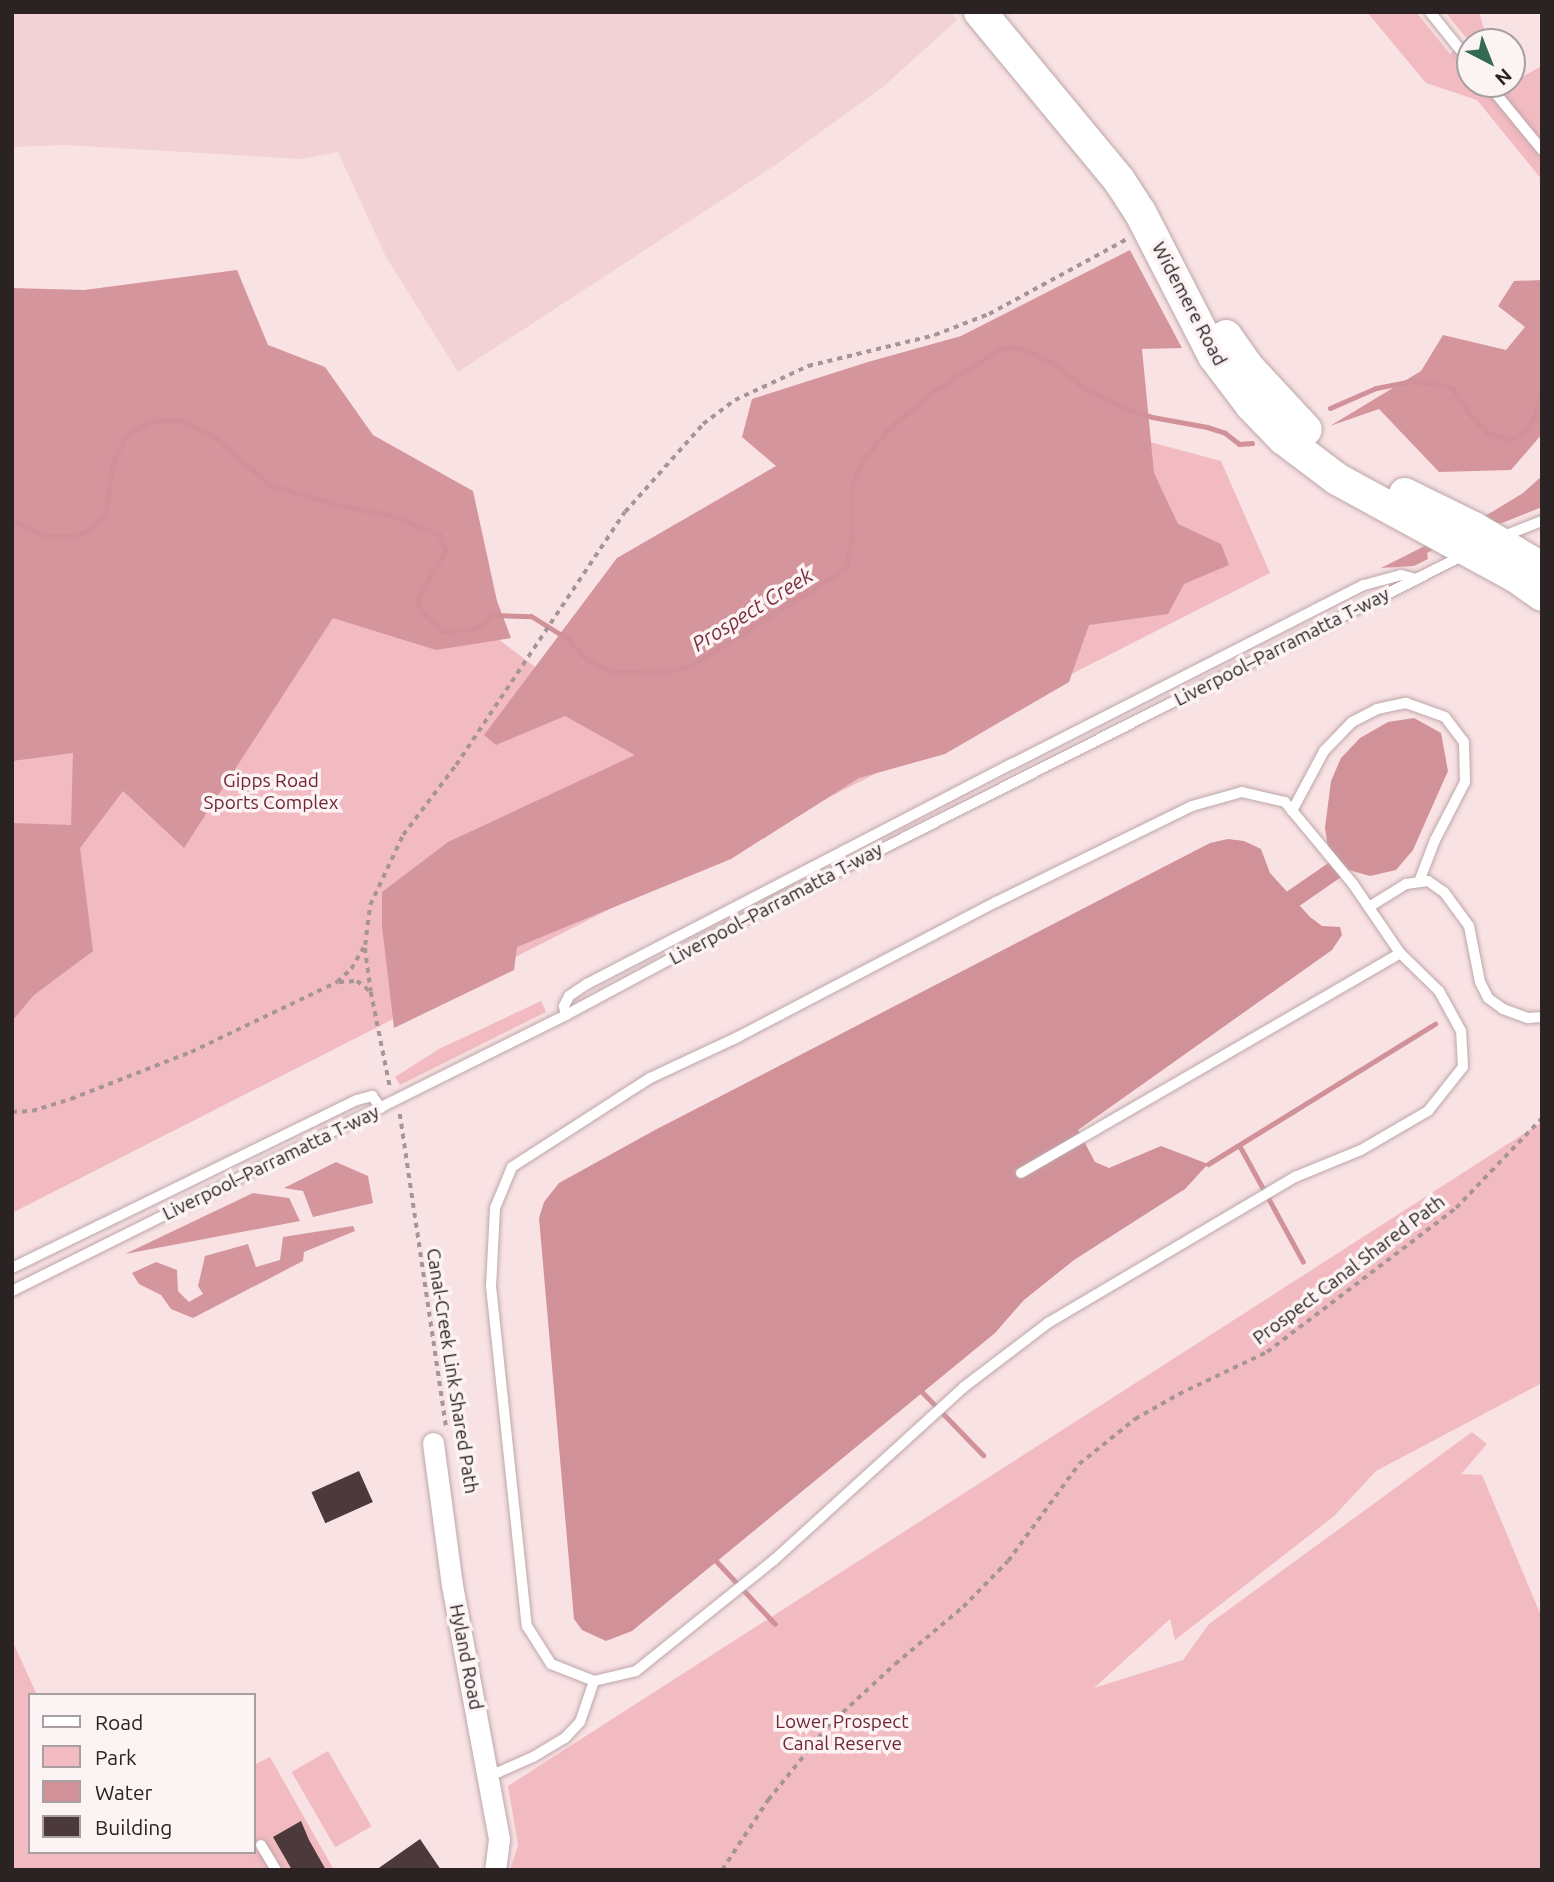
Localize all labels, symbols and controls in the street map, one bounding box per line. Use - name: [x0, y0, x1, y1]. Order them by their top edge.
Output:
- north arrow: [1456, 28, 1526, 98]
- text: N: [1491, 64, 1516, 90]
- street label: Widemere Road: [1147, 238, 1231, 370]
- water label: Prospect Creek: [687, 562, 817, 656]
- street label: Liverpool–Parramatta T-way: [1171, 583, 1393, 711]
- park label: Gipps Road Sports Complex: [204, 770, 338, 814]
- street label: Liverpool–Parramatta T-way: [666, 838, 886, 970]
- street label: Liverpool–Parramatta T-way: [159, 1101, 383, 1225]
- street label: Prospect Canal Shared Path: [1248, 1190, 1450, 1350]
- street label: Canal-Creek Link Shared Path: [421, 1247, 483, 1495]
- street label: Hyland Road: [445, 1602, 487, 1712]
- legend: [28, 1693, 256, 1854]
- text: Road: [95, 1710, 143, 1734]
- park label: Lower Prospect Canal Reserve: [775, 1711, 909, 1755]
- text: Park: [95, 1745, 137, 1769]
- text: Water: [95, 1780, 153, 1804]
- text: Building: [95, 1815, 172, 1839]

